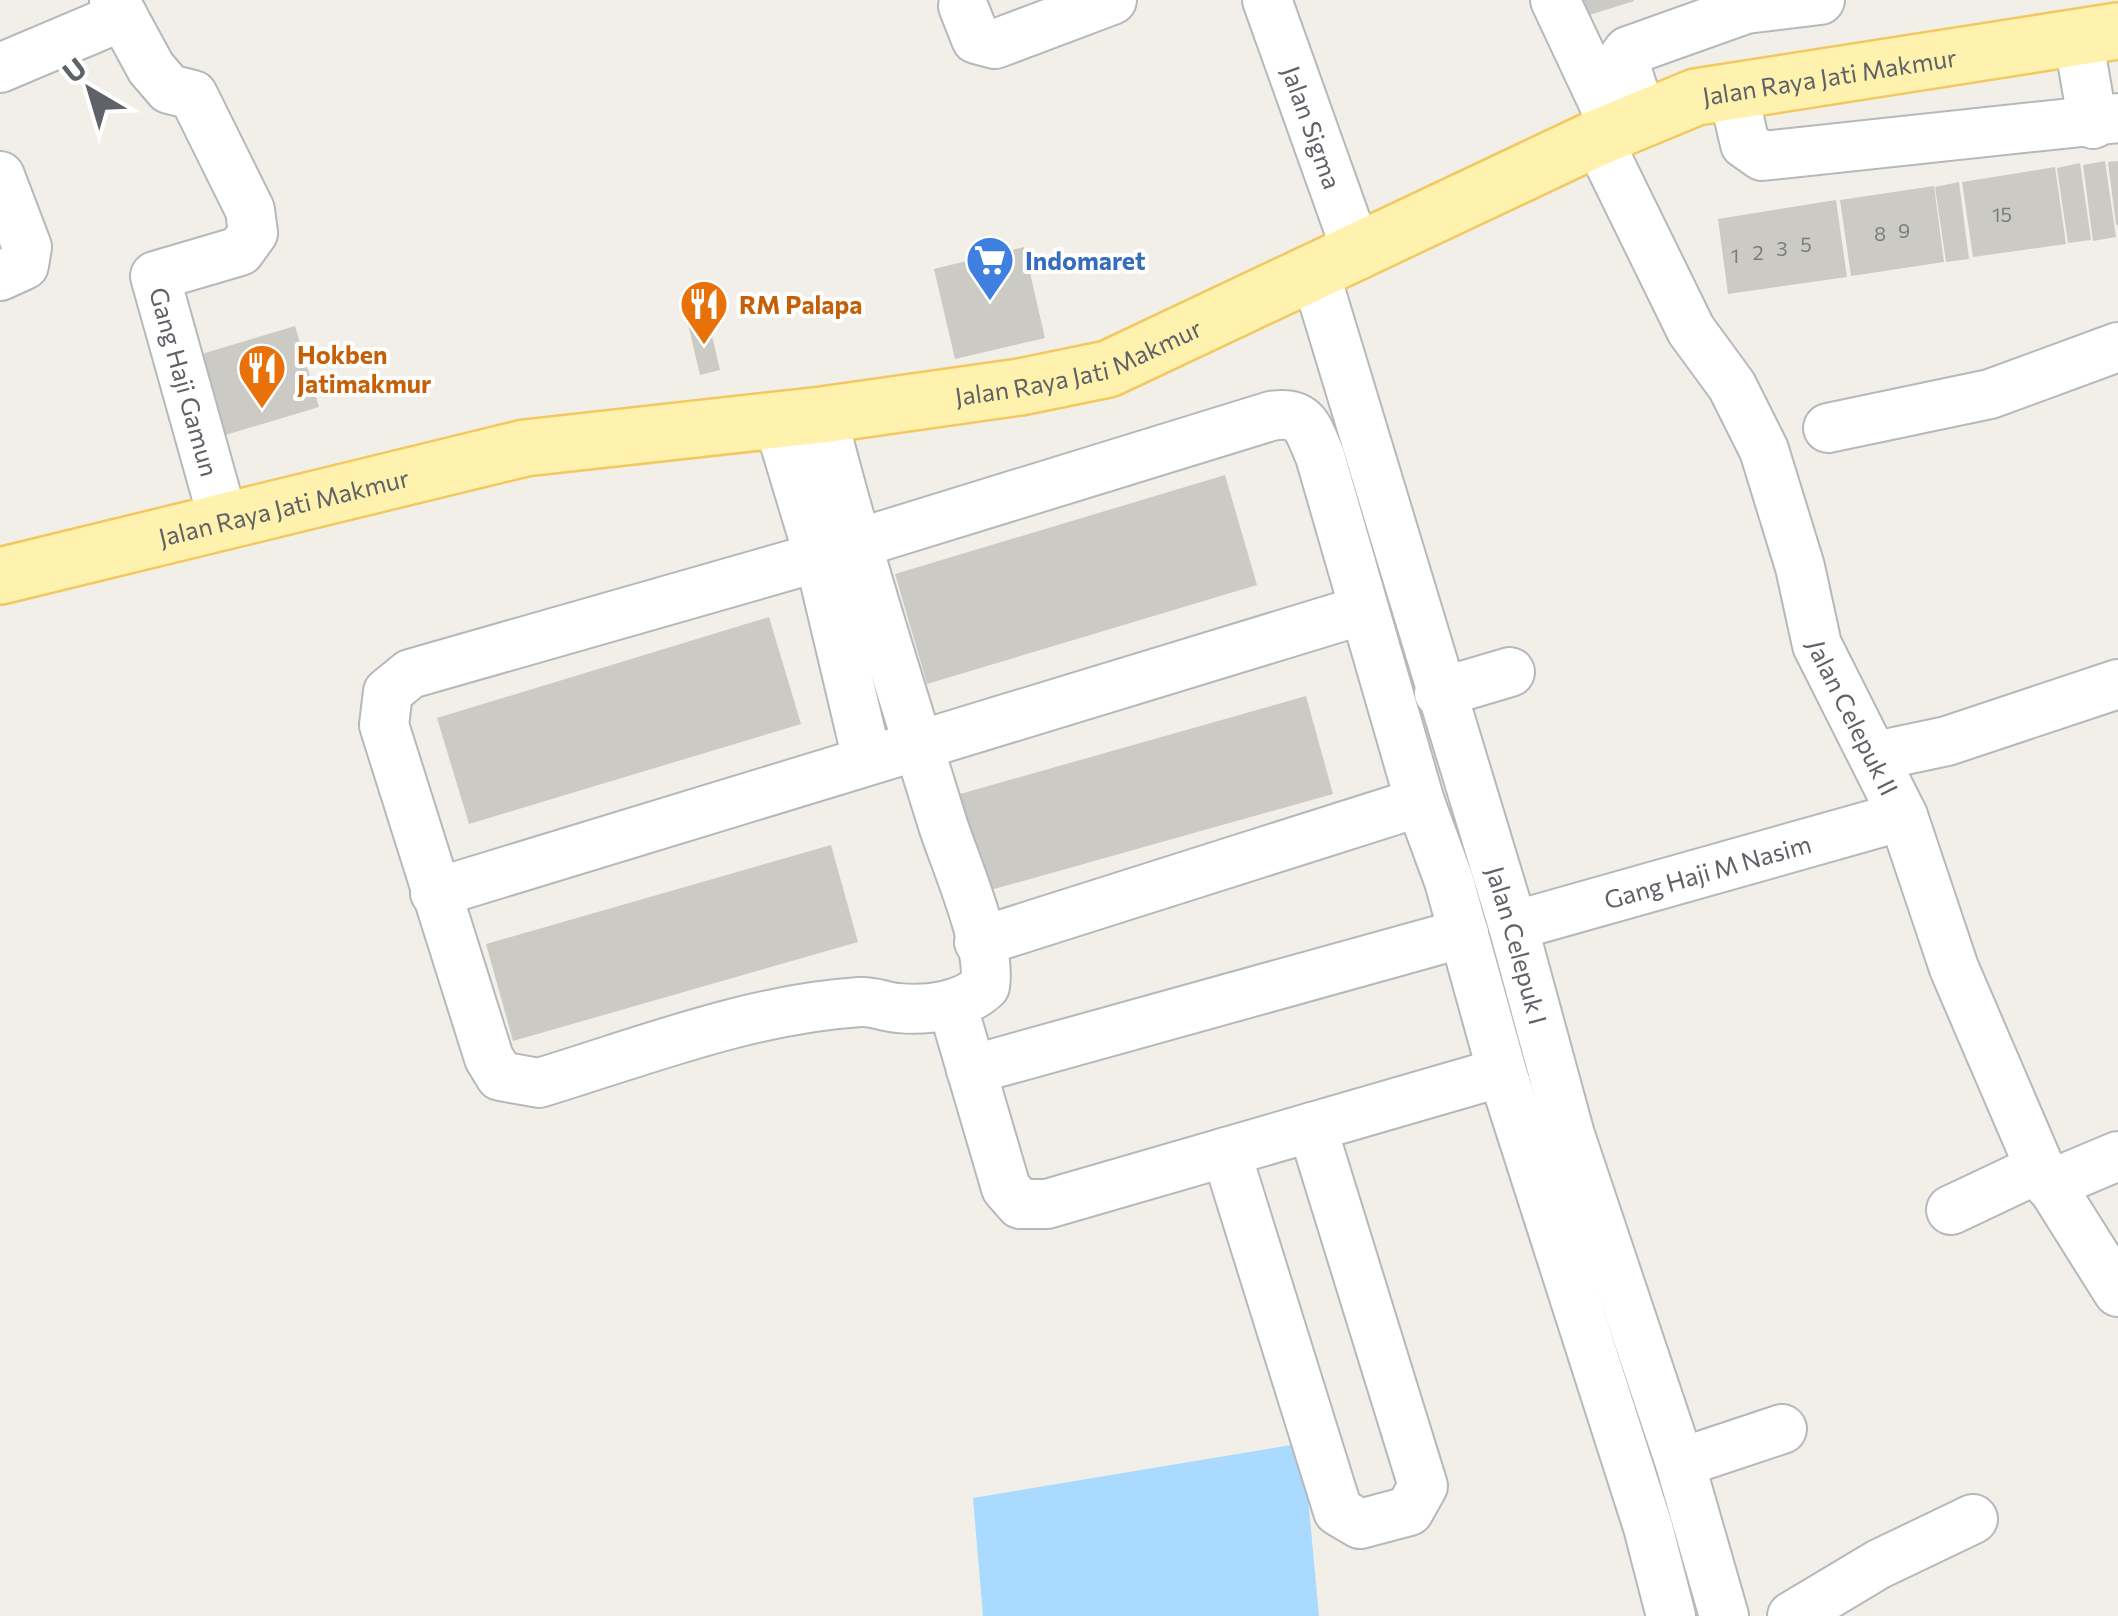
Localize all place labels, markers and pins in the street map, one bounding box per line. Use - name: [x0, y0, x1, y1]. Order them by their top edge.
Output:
- supermarket icon: Indomaret: [964, 234, 1016, 302]
- place label: Indomaret: [1025, 245, 1145, 275]
- restaurant icon: RM Palapa: [678, 278, 730, 346]
- place label: RM Palapa: [739, 289, 863, 319]
- place label: Hokben Jatimakmur: [297, 339, 431, 398]
- restaurant icon: Hokben Jatimakmur: [236, 342, 288, 410]

